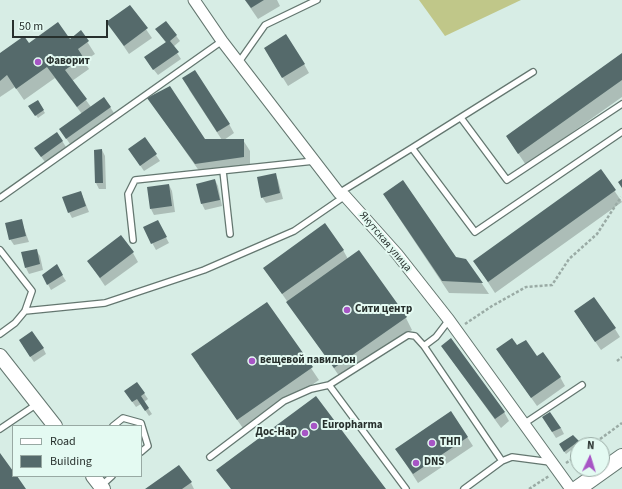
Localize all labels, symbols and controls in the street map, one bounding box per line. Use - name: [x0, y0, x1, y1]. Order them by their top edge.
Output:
- scale bar: [14, 12, 110, 38]
- text: 50 m: [19, 18, 43, 35]
- place label: Фаворит: [46, 55, 90, 69]
- marker: Фаворит: [33, 57, 43, 67]
- street label: Якутская улица: [356, 209, 414, 275]
- place label: Сити центр: [355, 303, 412, 317]
- marker: Сити центр: [342, 305, 352, 315]
- place label: вещевой павильон: [260, 354, 356, 368]
- marker: вещевой павильон: [247, 356, 257, 366]
- place label: Europharma: [322, 419, 383, 433]
- marker: Europharma: [309, 421, 319, 431]
- legend: [12, 425, 142, 477]
- place label: Дос-Нар: [255, 426, 297, 440]
- marker: Дос-Нар: [300, 428, 310, 438]
- text: Road: [50, 433, 76, 450]
- place label: ТНП: [440, 436, 461, 450]
- north arrow: [570, 437, 610, 477]
- marker: ТНП: [427, 438, 437, 448]
- text: N: [587, 438, 595, 453]
- text: Building: [50, 453, 92, 470]
- place label: DNS: [424, 456, 444, 470]
- marker: DNS: [411, 458, 421, 468]

